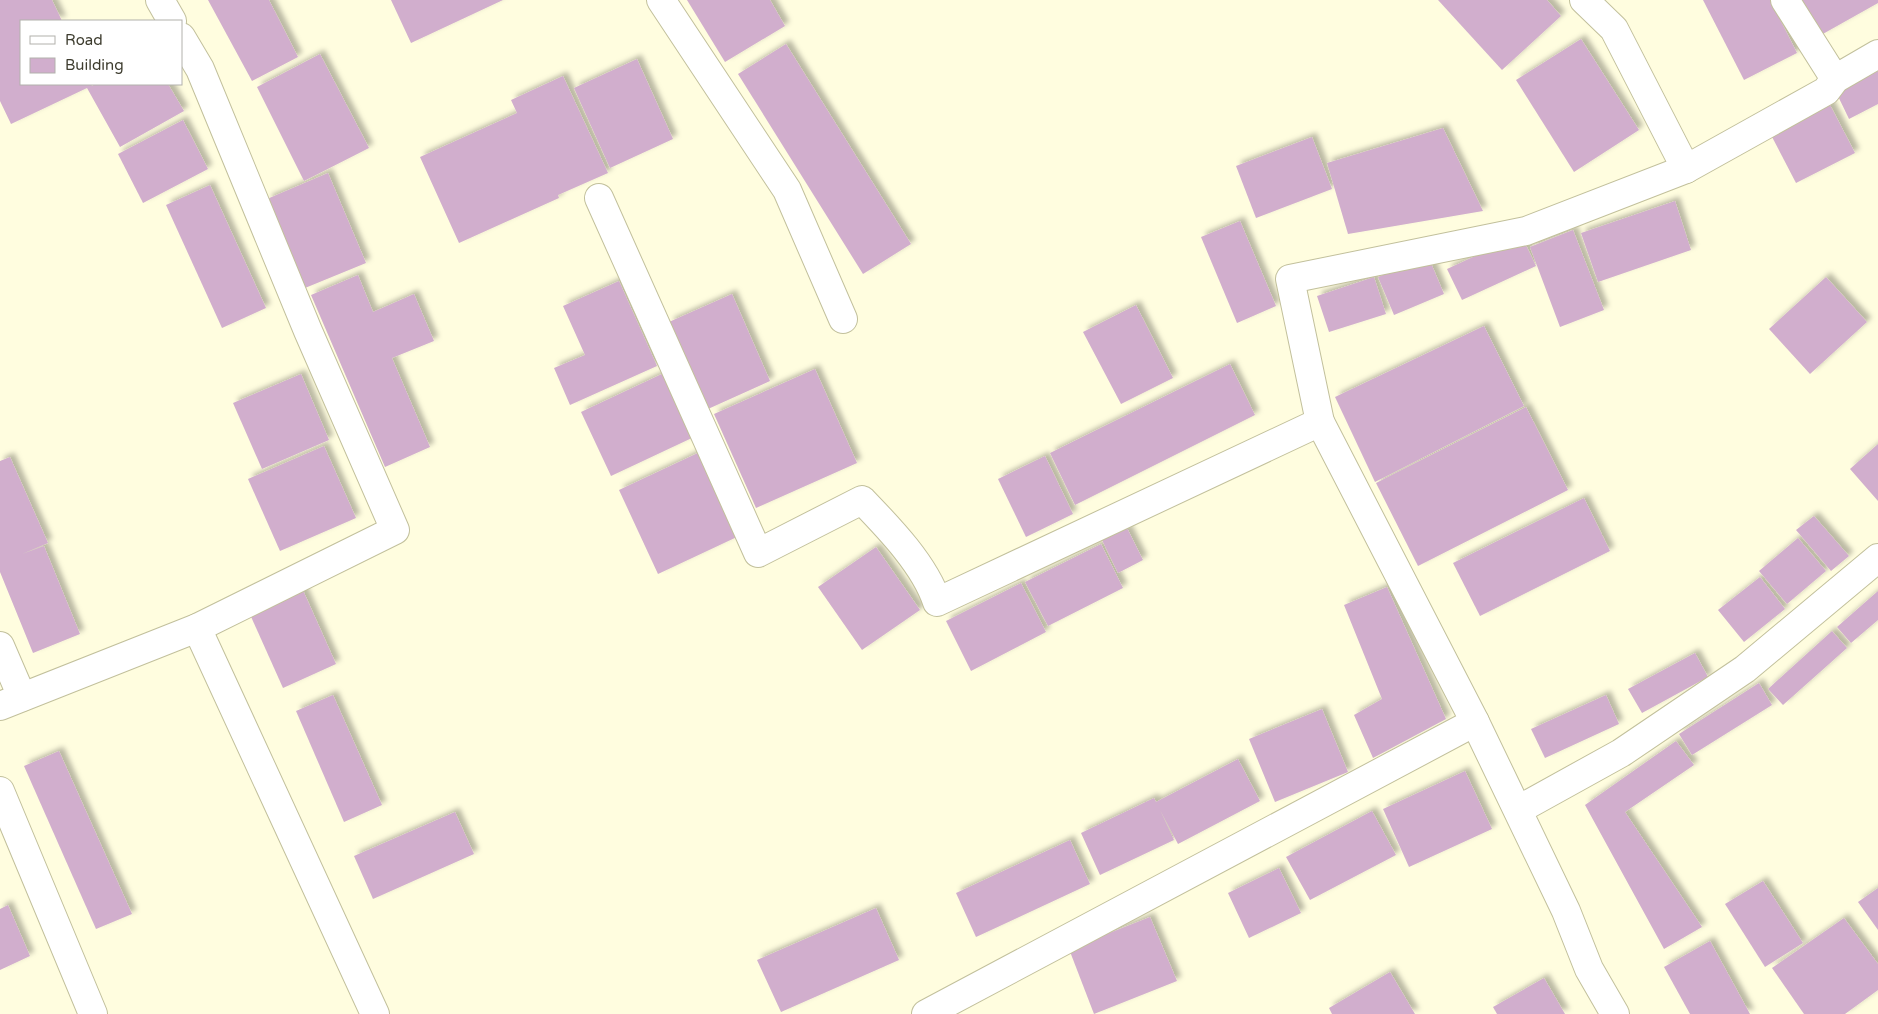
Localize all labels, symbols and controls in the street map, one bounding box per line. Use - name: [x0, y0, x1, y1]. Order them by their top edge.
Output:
- legend: [20, 20, 182, 85]
- text: Road: [65, 31, 103, 49]
- text: Building: [65, 56, 124, 74]

